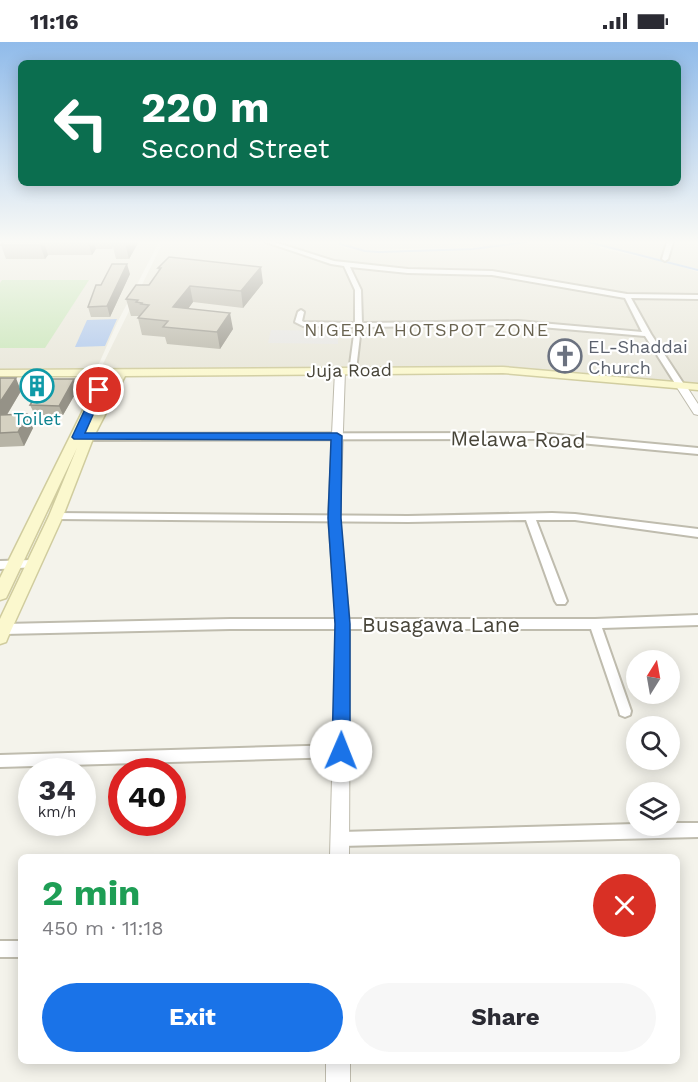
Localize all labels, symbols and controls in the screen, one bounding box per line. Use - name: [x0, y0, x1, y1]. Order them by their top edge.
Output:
- text: 11:16: [30, 9, 79, 34]
- text: 220 m: [141, 83, 270, 132]
- icon: left: [42, 84, 120, 162]
- text: Second Street: [141, 133, 329, 165]
- district label: NIGERIA HOTSPOT ZONE: [304, 319, 550, 340]
- place label: EL-Shaddai Church: [588, 336, 688, 378]
- church icon: EL-Shaddai Church: [547, 338, 583, 374]
- street label: Juja Road: [306, 359, 392, 381]
- pin: [73, 364, 124, 415]
- building icon: Toilet: [19, 368, 55, 404]
- icon: arrive: [82, 373, 115, 406]
- place label: Toilet: [13, 408, 61, 429]
- street label: Melawa Road: [450, 425, 586, 453]
- street label: Busagawa Lane: [362, 612, 520, 637]
- north arrow: [626, 650, 680, 704]
- map controls: [626, 650, 680, 836]
- button: search: [626, 716, 680, 770]
- position arrow: [309, 719, 373, 783]
- speed limit sign: 40: [108, 758, 186, 836]
- text: 34: [38, 772, 76, 807]
- button: layers: [626, 782, 680, 836]
- text: km/h: [38, 803, 76, 821]
- text: 2 min: [42, 872, 140, 914]
- button: close: [593, 874, 656, 937]
- text: 450 m · 11:18: [42, 916, 164, 940]
- button: Exit: [42, 983, 343, 1052]
- button: Share: [355, 983, 656, 1052]

